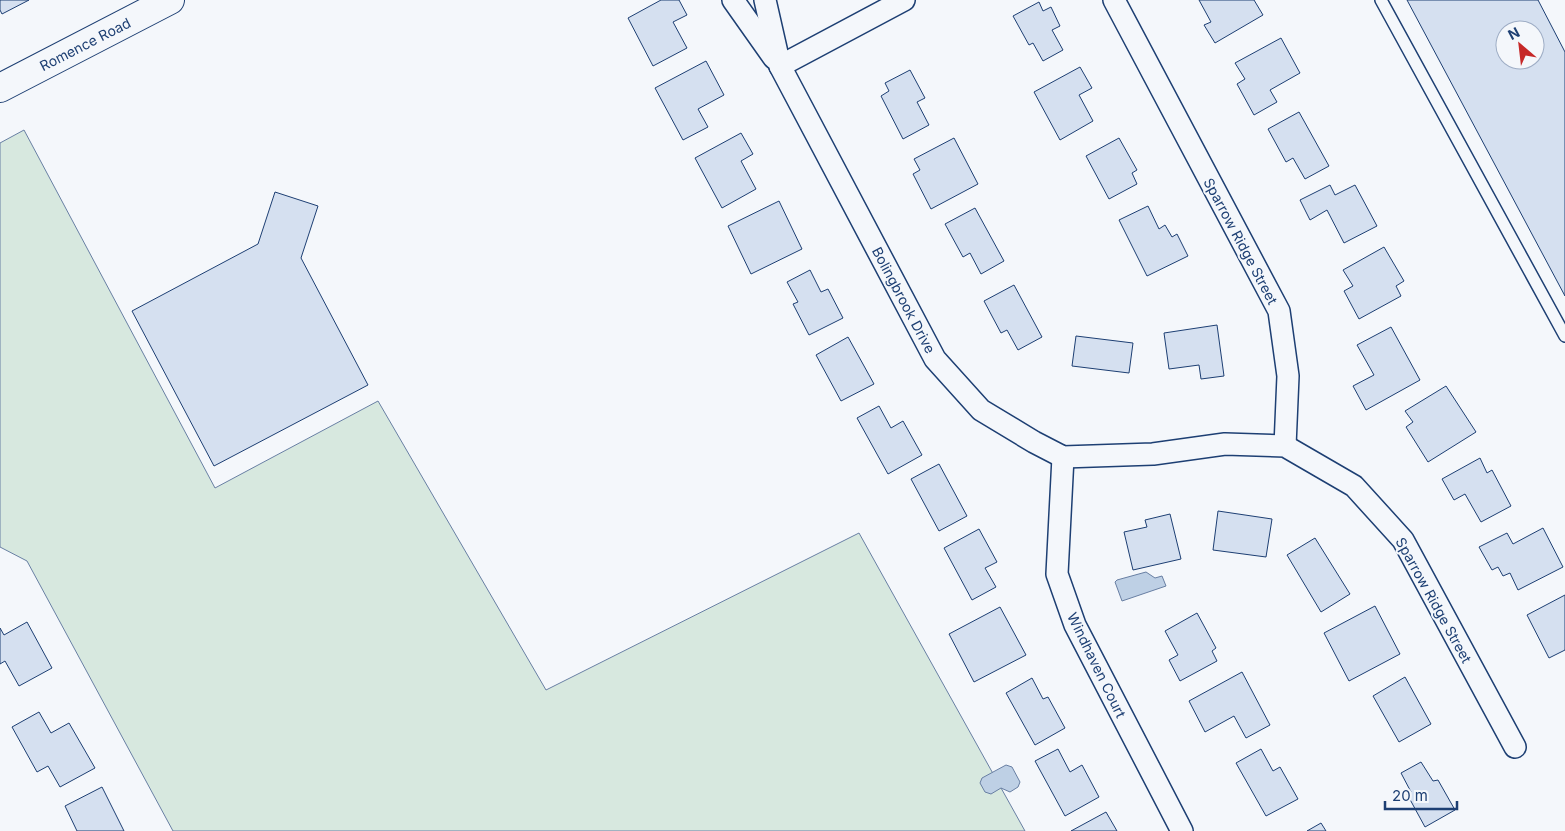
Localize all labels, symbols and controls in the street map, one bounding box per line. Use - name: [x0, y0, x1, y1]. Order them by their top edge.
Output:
- street label: Romence Road: [37, 14, 133, 74]
- north arrow: [1495, 20, 1545, 70]
- text: N: [1505, 23, 1522, 43]
- street label: Sparrow Ridge Street: [1200, 175, 1282, 308]
- street label: Bolingbrook Drive: [869, 244, 939, 356]
- street label: Sparrow Ridge Street: [1392, 534, 1476, 666]
- street label: Windhaven Court: [1064, 610, 1130, 721]
- scale bar: [1385, 778, 1458, 810]
- text: 20 m: [1392, 786, 1428, 805]

